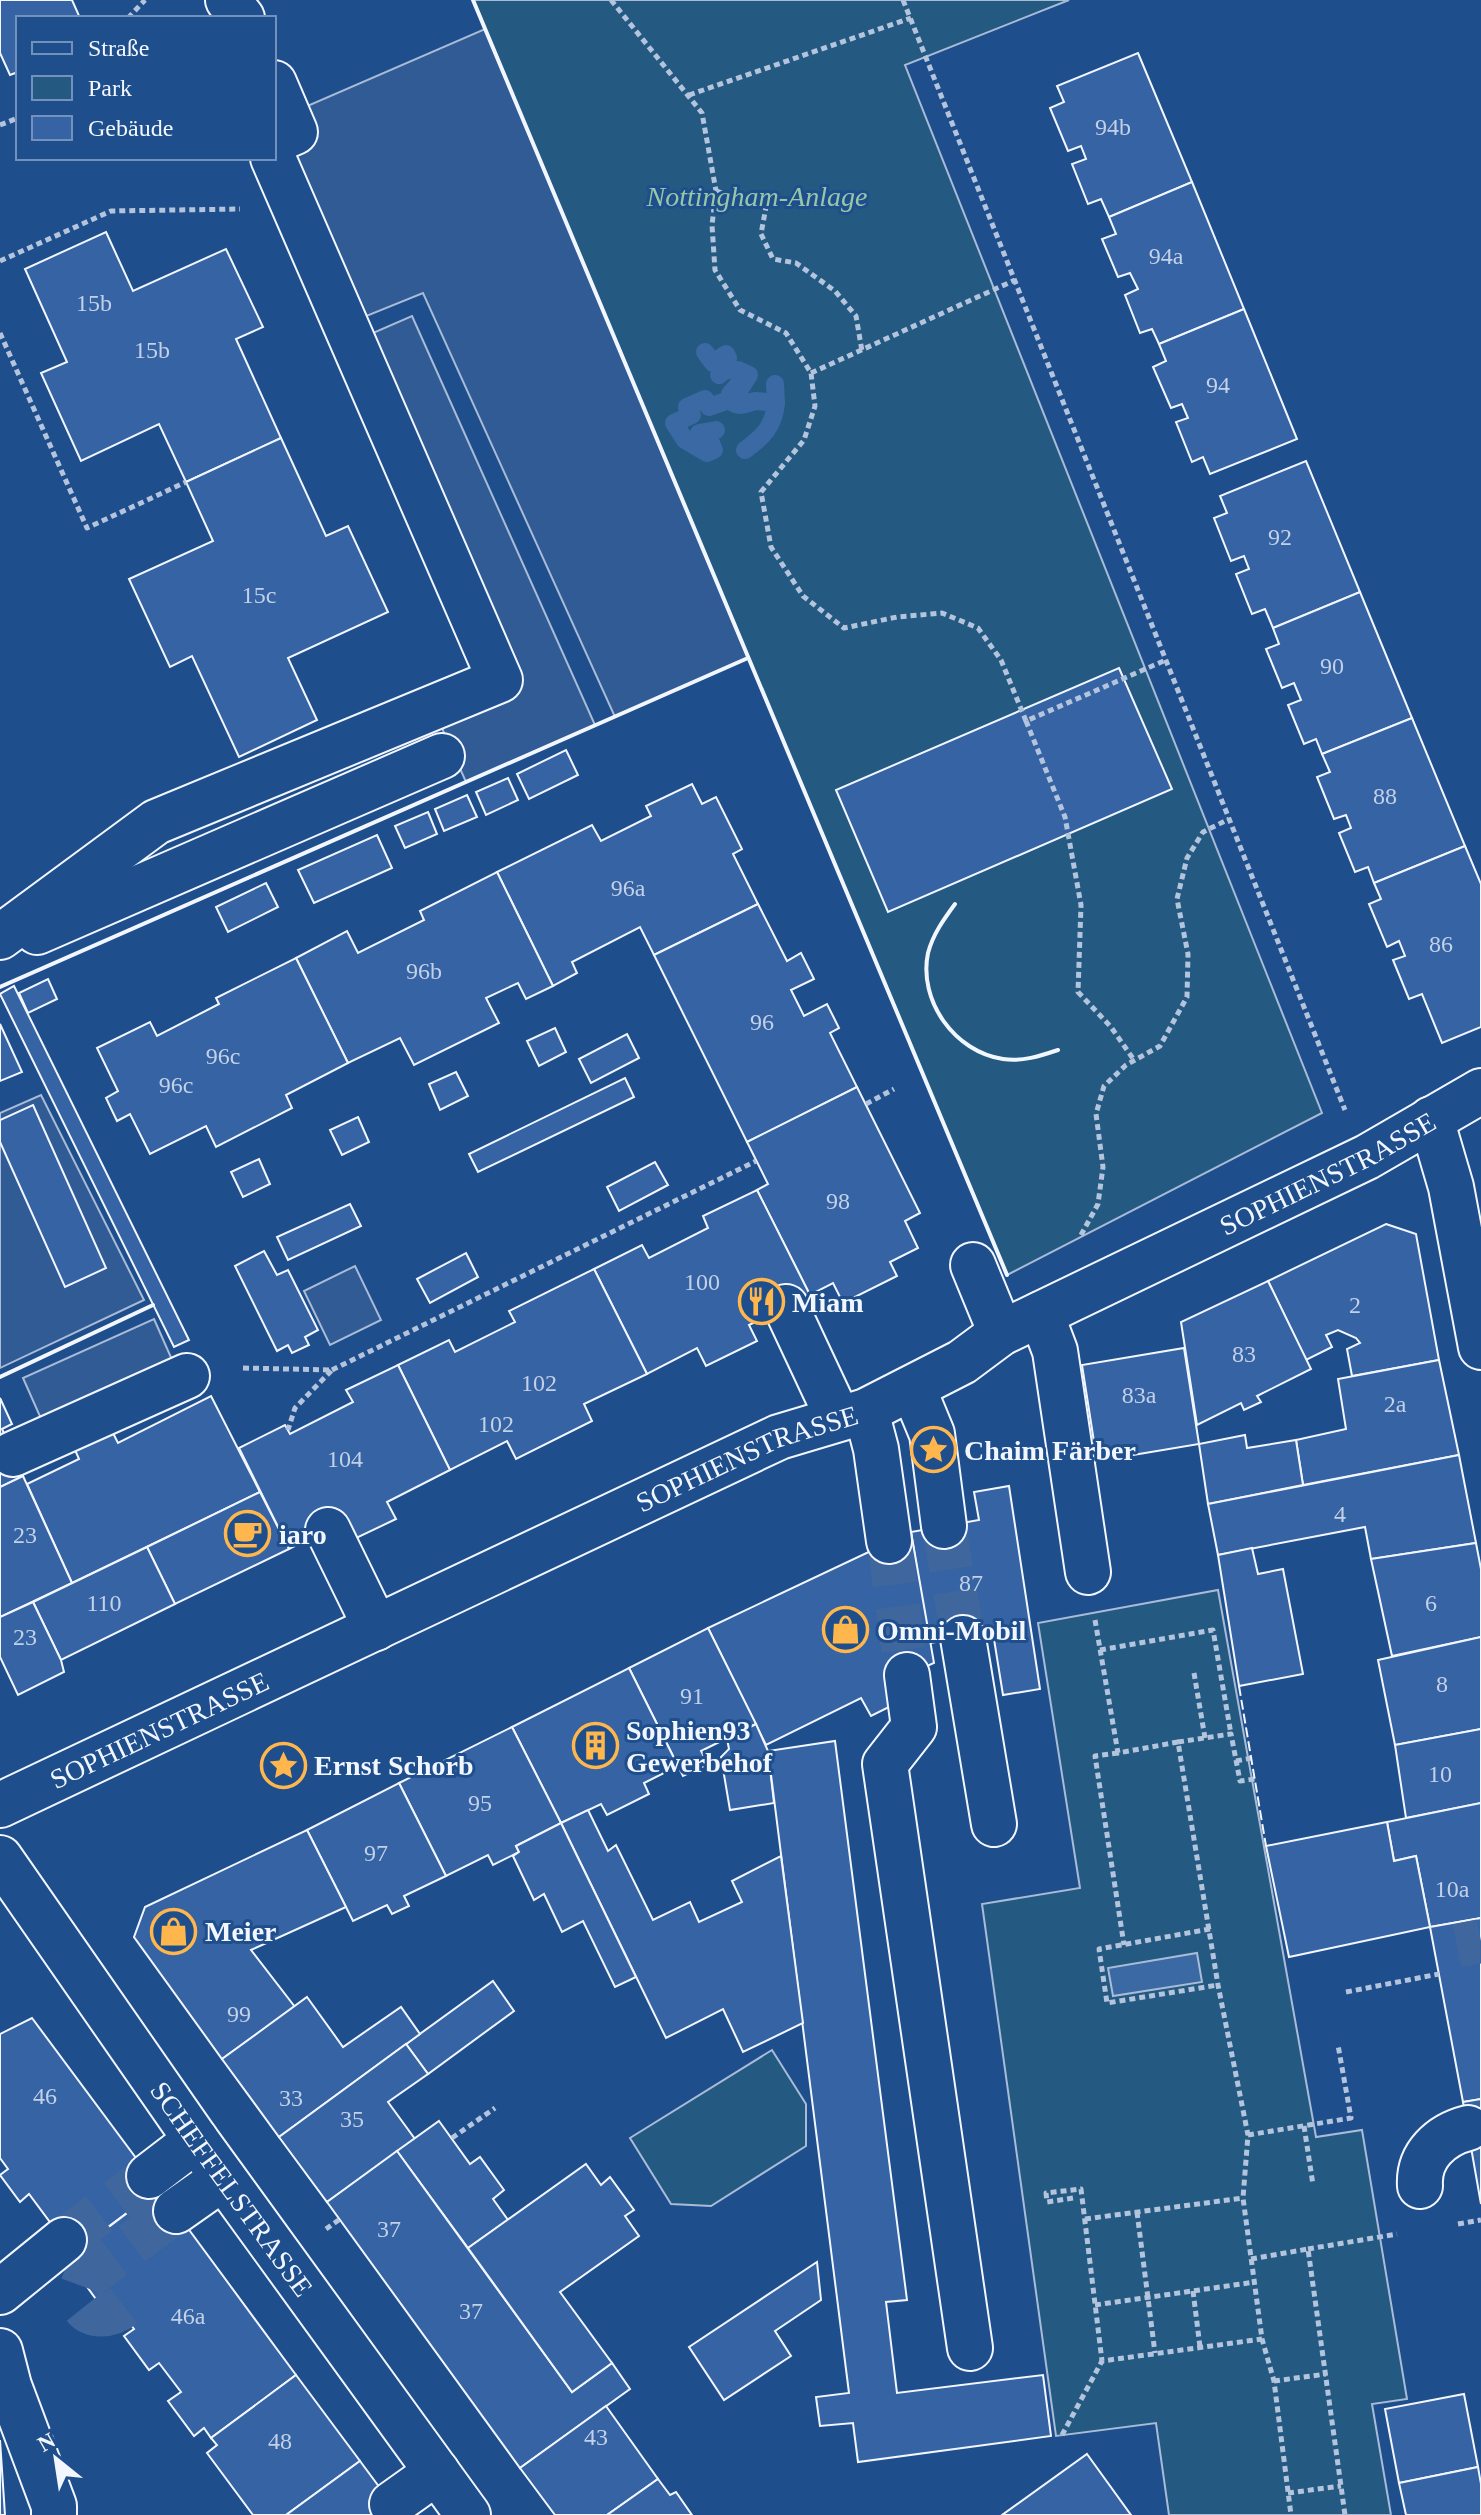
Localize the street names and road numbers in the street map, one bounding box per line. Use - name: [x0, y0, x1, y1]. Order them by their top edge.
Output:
- street label: SOPHIENSTRASSE: [1214, 1105, 1441, 1241]
- street label: SOPHIENSTRASSE: [631, 1399, 862, 1518]
- street label: SOPHIENSTRASSE: [45, 1665, 273, 1795]
- street label: SCHEFFELSTRASSE: [145, 2075, 320, 2302]

